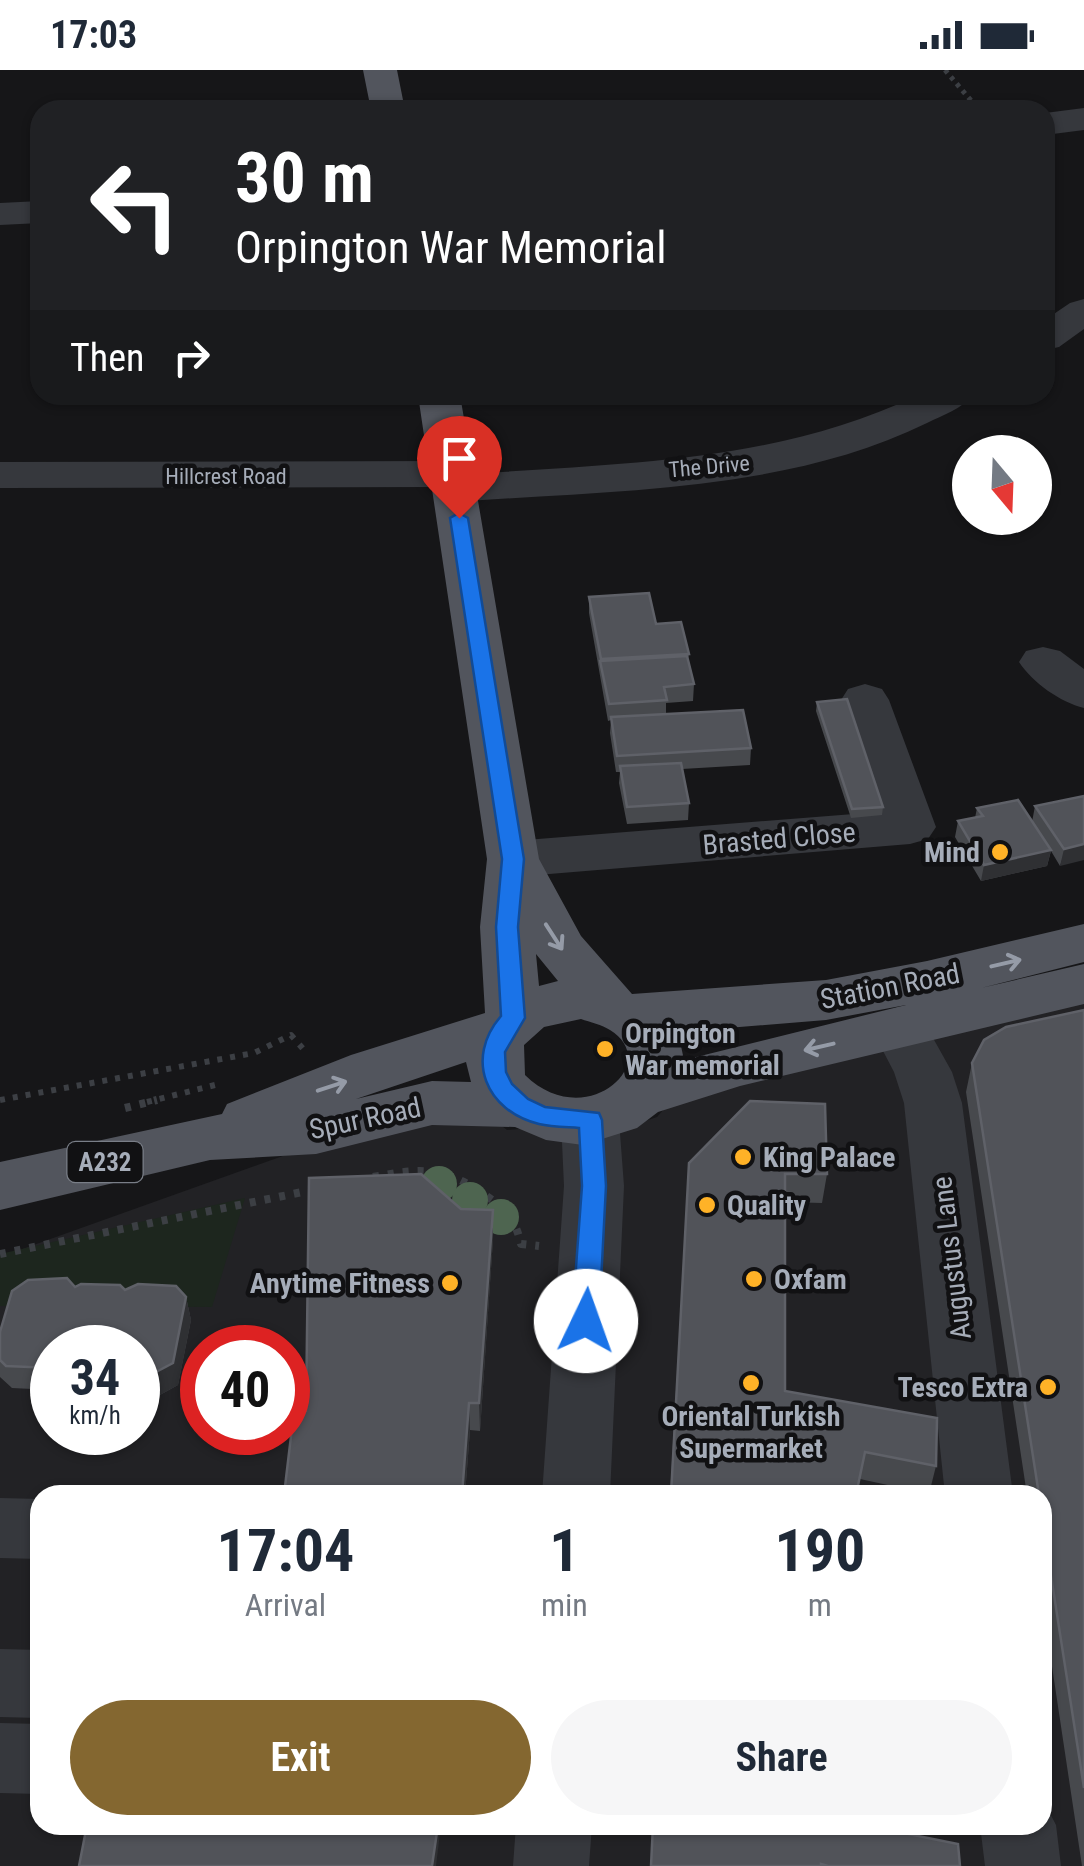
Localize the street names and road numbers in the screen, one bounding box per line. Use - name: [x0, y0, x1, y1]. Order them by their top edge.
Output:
- street label: The Drive: [667, 451, 751, 482]
- street label: Hillcrest Road: [165, 464, 287, 489]
- street label: Brasted Close: [701, 815, 857, 862]
- street label: Station Road: [818, 957, 963, 1016]
- street label: Spur Road: [306, 1091, 424, 1146]
- road number: A232: [68, 1142, 142, 1182]
- street label: Augustus Lane: [925, 1175, 978, 1341]

